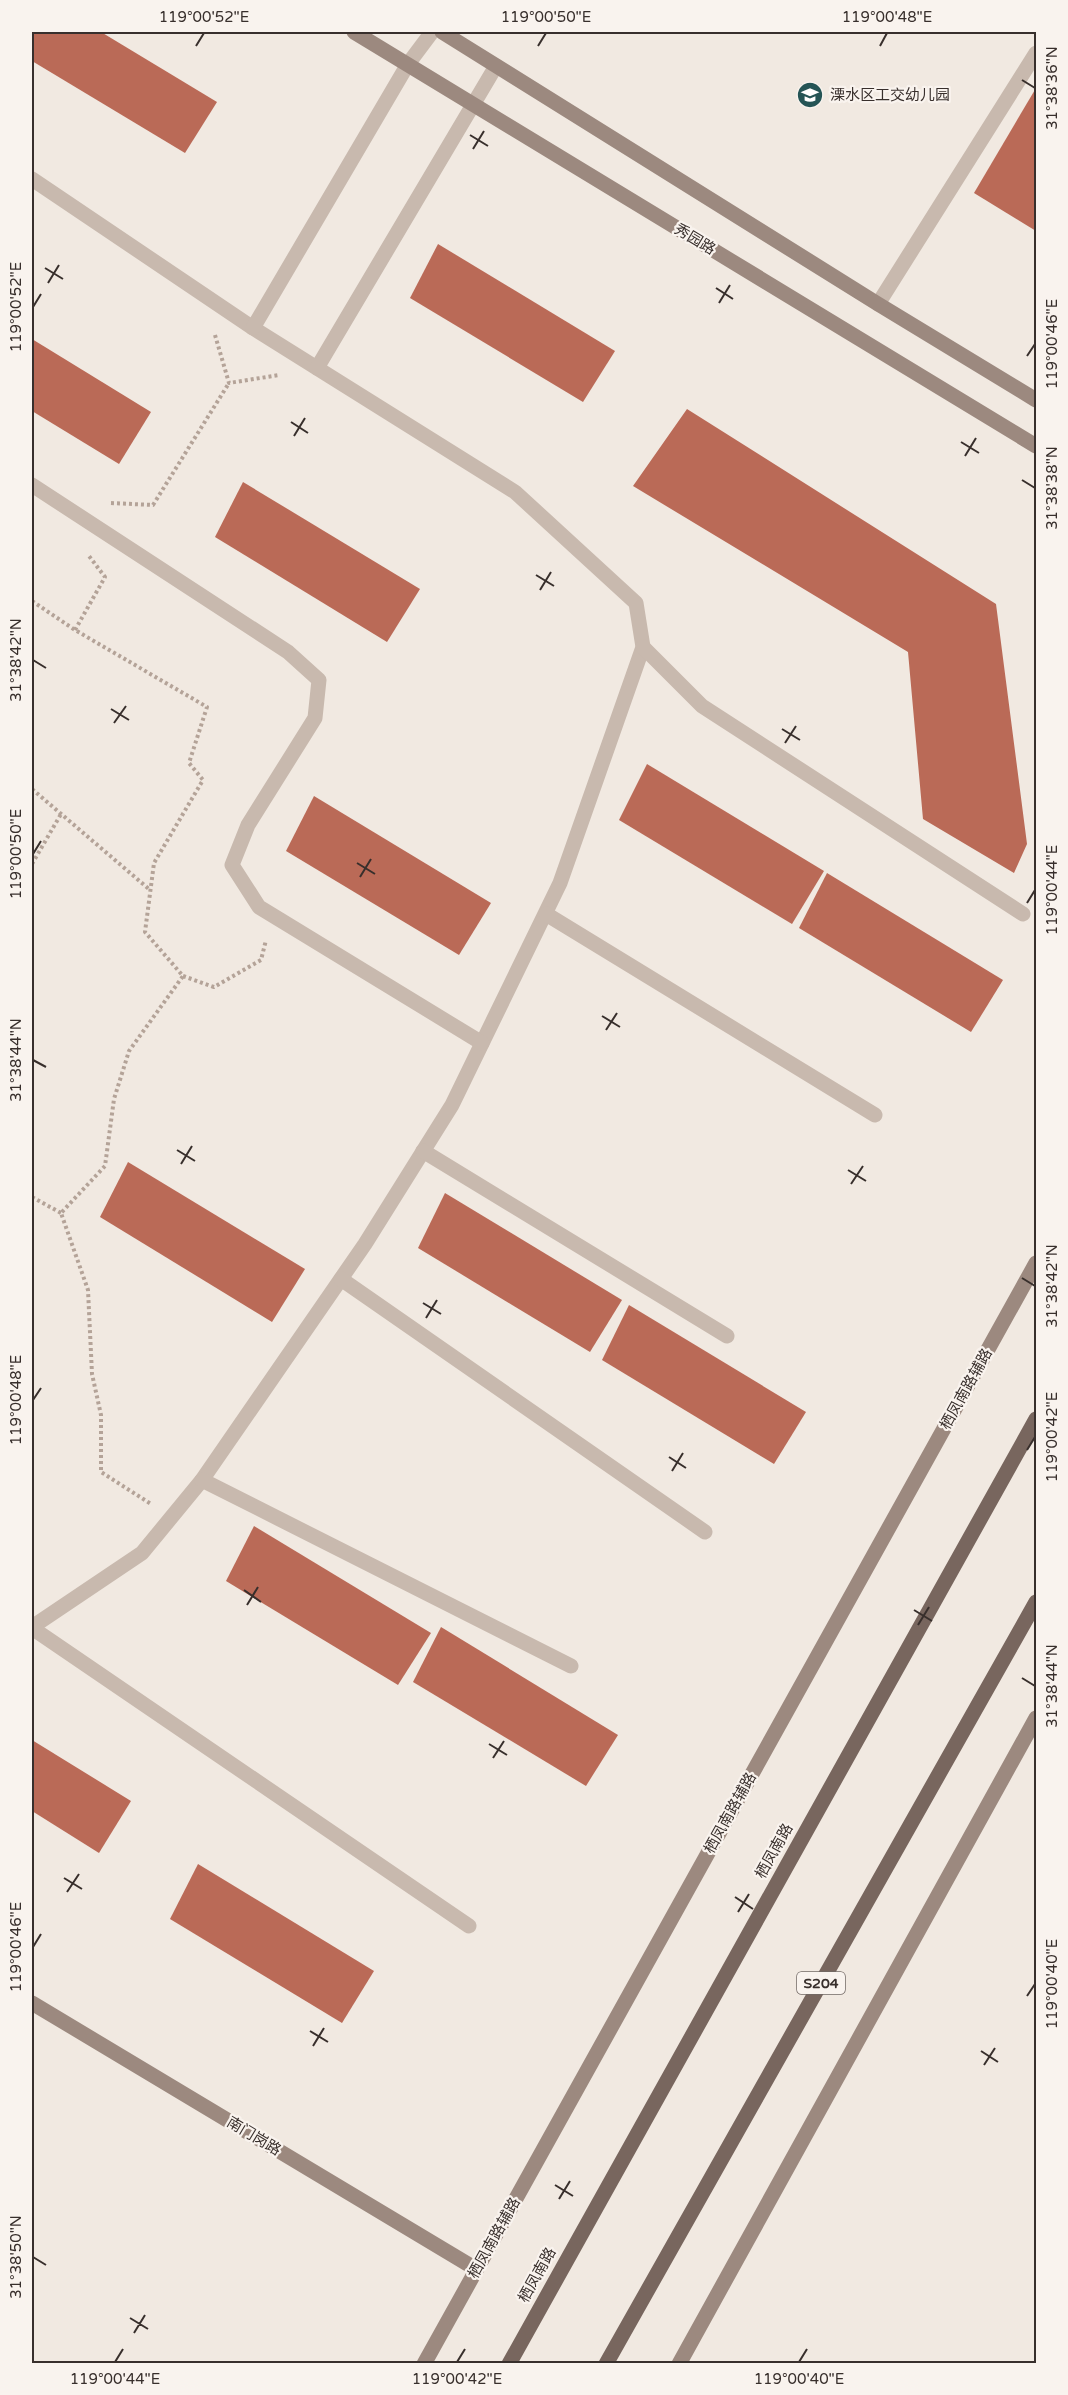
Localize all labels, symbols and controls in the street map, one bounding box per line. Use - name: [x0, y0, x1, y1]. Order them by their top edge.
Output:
- text: 119°00'52"E: [159, 8, 249, 26]
- text: 119°00'50"E: [501, 8, 591, 26]
- text: 119°00'48"E: [842, 8, 932, 26]
- text: 31°38'36"N: [1043, 46, 1061, 130]
- school or university icon: 溧水区工交幼儿园: [795, 80, 825, 110]
- place label: 溧水区工交幼儿园: [830, 86, 950, 104]
- street label: 秀园路: [671, 220, 719, 258]
- text: 119°00'52"E: [7, 262, 25, 352]
- text: 119°00'46"E: [1043, 299, 1061, 389]
- text: 31°38'38"N: [1043, 446, 1061, 530]
- text: 31°38'42"N: [7, 618, 25, 702]
- text: 119°00'50"E: [7, 809, 25, 899]
- text: 119°00'44"E: [1043, 845, 1061, 935]
- text: 31°38'44"N: [7, 1018, 25, 1102]
- text: 31°38'42"N: [1043, 1244, 1061, 1328]
- street label: 栖凤南路辅路: [936, 1345, 996, 1433]
- text: 119°00'48"E: [7, 1355, 25, 1445]
- text: 119°00'42"E: [1043, 1392, 1061, 1482]
- text: 31°38'44"N: [1043, 1644, 1061, 1728]
- street label: 栖凤南路辅路: [700, 1769, 760, 1857]
- street label: 栖凤南路: [752, 1820, 796, 1882]
- text: 119°00'46"E: [7, 1902, 25, 1992]
- text: 119°00'40"E: [1043, 1939, 1061, 2029]
- road number: S204: [797, 1972, 845, 1994]
- street label: 南门岗路: [224, 2113, 284, 2159]
- street label: 栖凤南路辅路: [464, 2194, 524, 2282]
- text: 31°38'50"N: [7, 2215, 25, 2299]
- street label: 栖凤南路: [515, 2244, 559, 2306]
- text: 119°00'44"E: [70, 2370, 160, 2388]
- text: 119°00'42"E: [412, 2370, 502, 2388]
- text: 119°00'40"E: [754, 2370, 844, 2388]

